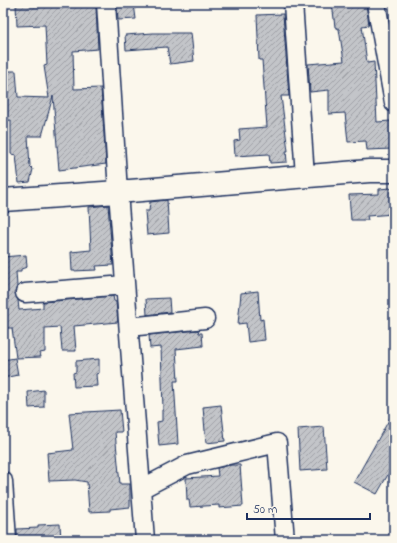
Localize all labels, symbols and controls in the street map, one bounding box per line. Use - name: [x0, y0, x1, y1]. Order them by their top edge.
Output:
- scale bar: [247, 495, 370, 521]
- text: 50 m: [253, 501, 277, 519]

